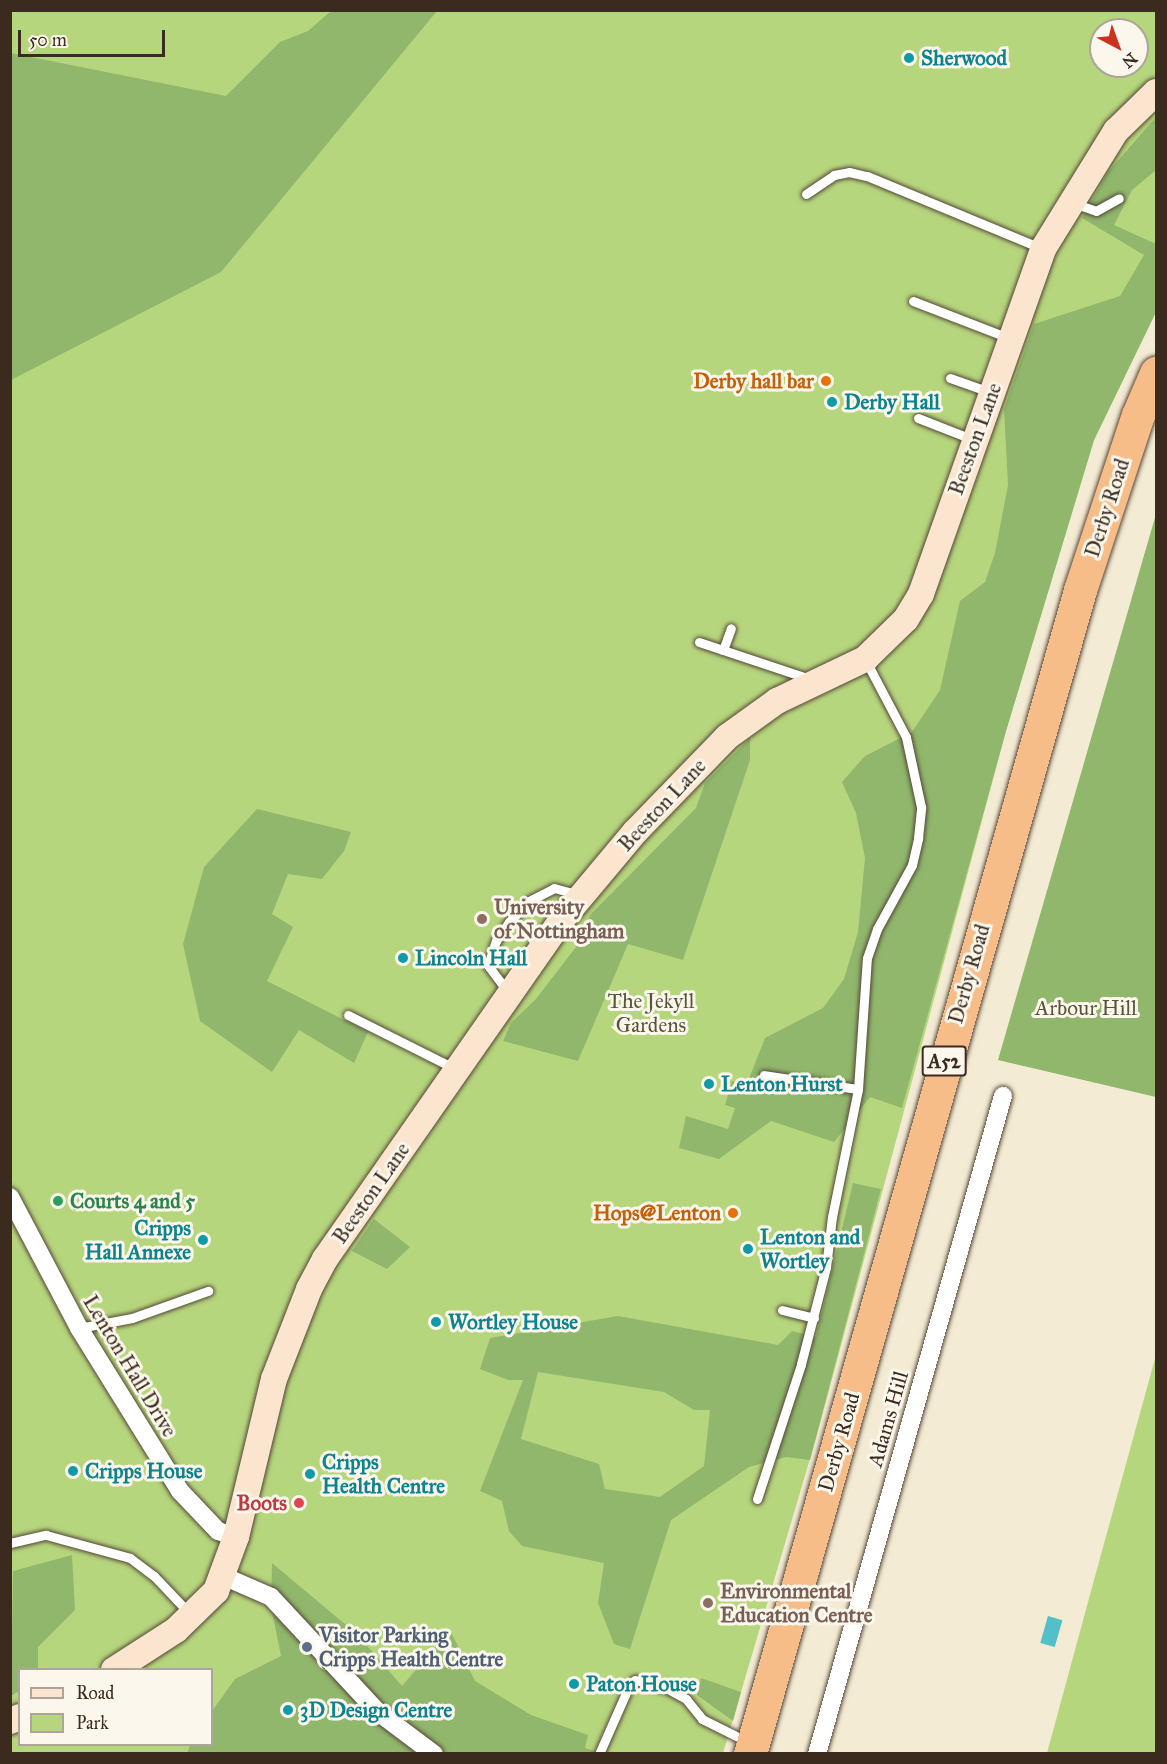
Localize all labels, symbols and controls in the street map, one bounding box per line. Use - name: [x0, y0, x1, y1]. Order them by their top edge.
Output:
- scale bar: [21, 18, 168, 56]
- north arrow: [1089, 18, 1149, 78]
- text: 50 m: [29, 29, 67, 51]
- place label: Sherwood: [921, 45, 1007, 71]
- text: N: [1118, 49, 1141, 72]
- marker: Sherwood: [902, 51, 916, 65]
- place label: Derby hall bar: [693, 368, 814, 394]
- marker: Derby hall bar: [819, 374, 833, 388]
- street label: Beeston Lane: [943, 379, 1007, 499]
- place label: Derby Hall: [844, 389, 940, 415]
- marker: Derby Hall: [825, 395, 839, 409]
- street label: Derby Road: [1079, 456, 1135, 560]
- street label: Beeston Lane: [613, 753, 711, 857]
- place label: University of Nottingham: [494, 894, 624, 944]
- marker: University of Nottingham: [475, 912, 489, 926]
- street label: Derby Road: [943, 921, 995, 1027]
- place label: Lincoln Hall: [415, 945, 527, 971]
- marker: Lincoln Hall: [396, 951, 410, 965]
- park label: The Jekyll Gardens: [608, 988, 694, 1038]
- park label: Arbour Hill: [1035, 995, 1137, 1021]
- road number: A52: [922, 1044, 966, 1078]
- place label: Lenton Hurst: [721, 1071, 843, 1097]
- marker: Lenton Hurst: [702, 1077, 716, 1091]
- street label: Beeston Lane: [327, 1138, 415, 1248]
- place label: Courts 4 and 5: [70, 1188, 195, 1214]
- marker: Courts 4 and 5: [51, 1194, 65, 1208]
- place label: Hops@Lenton: [593, 1200, 721, 1226]
- marker: Hops@Lenton: [726, 1206, 740, 1220]
- place label: Cripps Hall Annexe: [85, 1215, 191, 1265]
- place label: Lenton and Wortley: [760, 1224, 860, 1274]
- marker: Cripps Hall Annexe: [196, 1233, 210, 1247]
- marker: Lenton and Wortley: [741, 1242, 755, 1256]
- street label: Lenton Hall Drive: [78, 1290, 182, 1442]
- place label: Wortley House: [448, 1309, 578, 1335]
- marker: Wortley House: [429, 1315, 443, 1329]
- street label: Adams Hill: [862, 1368, 914, 1470]
- street label: Derby Road: [813, 1389, 865, 1495]
- place label: Cripps Health Centre: [322, 1449, 445, 1499]
- place label: Cripps House: [85, 1458, 202, 1484]
- marker: Cripps House: [66, 1464, 80, 1478]
- marker: Cripps Health Centre: [303, 1467, 317, 1481]
- place label: Boots: [237, 1490, 287, 1516]
- marker: Boots: [292, 1496, 306, 1510]
- place label: Environmental Education Centre: [720, 1578, 872, 1628]
- marker: Environmental Education Centre: [701, 1596, 715, 1610]
- place label: Visitor Parking Cripps Health Centre: [319, 1622, 503, 1672]
- marker: Visitor Parking Cripps Health Centre: [300, 1640, 314, 1654]
- legend: [18, 1668, 213, 1746]
- place label: Paton House: [586, 1671, 697, 1697]
- marker: Paton House: [567, 1677, 581, 1691]
- text: Road: [76, 1682, 114, 1704]
- place label: 3D Design Centre: [300, 1697, 452, 1723]
- marker: 3D Design Centre: [281, 1703, 295, 1717]
- text: Park: [76, 1712, 109, 1734]

